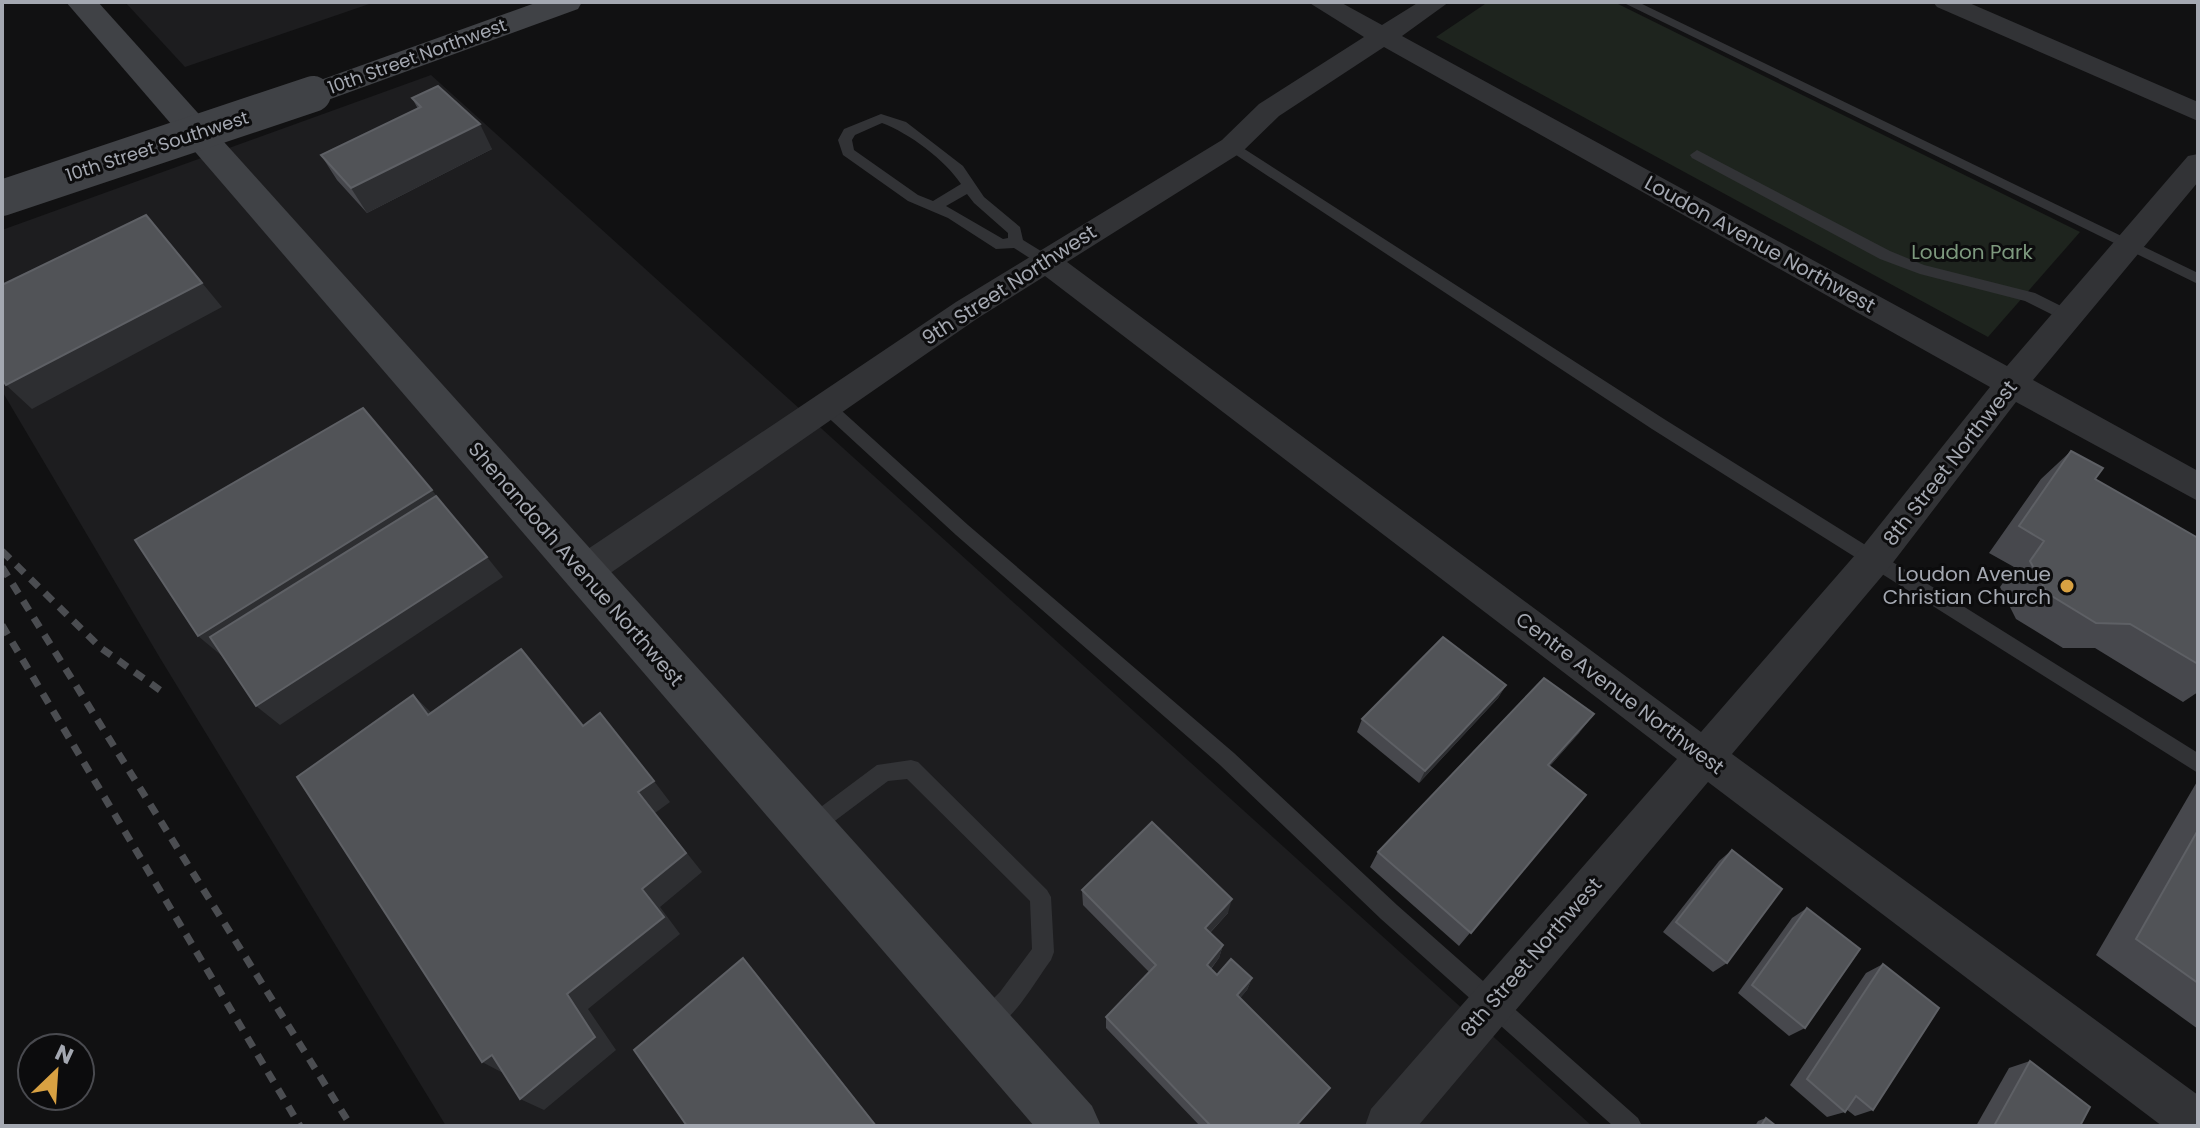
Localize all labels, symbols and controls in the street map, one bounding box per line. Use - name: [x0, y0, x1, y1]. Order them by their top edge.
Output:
- street label: 10th Street Northwest: [324, 12, 510, 100]
- street label: 10th Street Southwest: [62, 105, 252, 187]
- street label: Loudon Avenue Northwest: [1639, 169, 1881, 319]
- street label: 9th Street Northwest: [916, 218, 1102, 352]
- park label: Loudon Park: [1911, 238, 2033, 266]
- street label: 8th Street Northwest: [1877, 374, 2023, 552]
- street label: Shenandoah Avenue Northwest: [462, 436, 690, 692]
- place label: Loudon Avenue Christian Church: [1883, 560, 2051, 611]
- marker: Loudon Avenue Christian Church: [2058, 577, 2076, 595]
- street label: Centre Avenue Northwest: [1510, 605, 1730, 781]
- street label: 8th Street Northwest: [1454, 871, 1608, 1043]
- north arrow: [16, 1032, 96, 1112]
- text: N: [50, 1037, 78, 1072]

